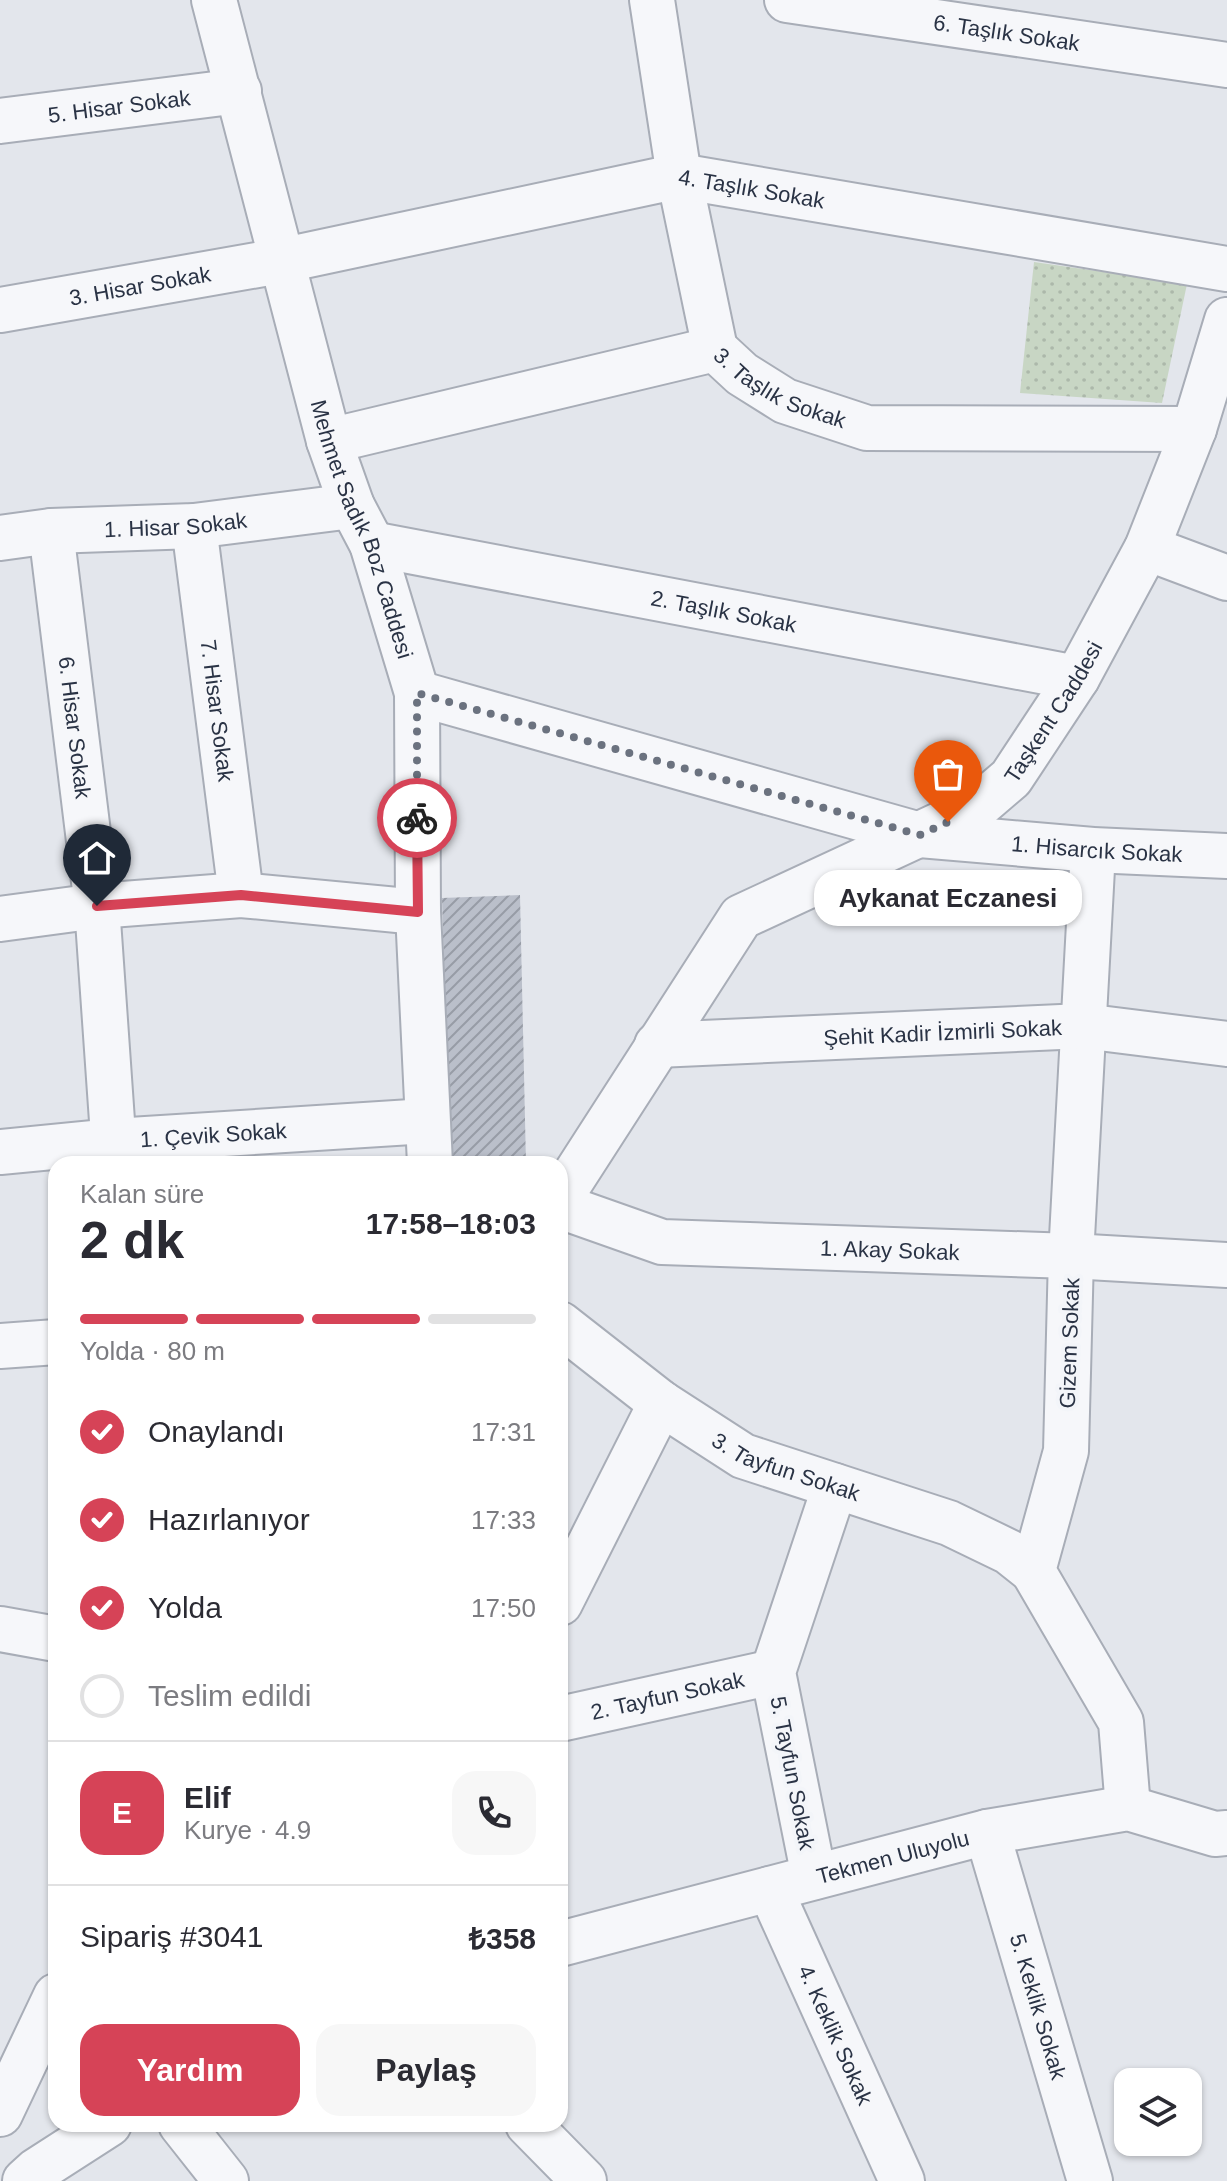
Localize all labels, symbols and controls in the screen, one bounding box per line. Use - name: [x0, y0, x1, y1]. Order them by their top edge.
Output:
- street label: 6. Taşlık Sokak: [932, 10, 1082, 56]
- street label: 5. Hisar Sokak: [47, 85, 193, 128]
- street label: 4. Taşlık Sokak: [677, 164, 828, 214]
- street label: 3. Hisar Sokak: [67, 261, 214, 311]
- street label: 3. Taşlık Sokak: [709, 342, 850, 434]
- street label: Mehmet Sadık Boz Caddesi: [306, 397, 418, 662]
- street label: 1. Hisar Sokak: [103, 507, 249, 542]
- street label: 2. Taşlık Sokak: [649, 585, 799, 638]
- street label: Taşkent Caddesi: [999, 637, 1107, 787]
- street label: 7. Hisar Sokak: [196, 638, 239, 784]
- street label: 6. Hisar Sokak: [53, 655, 96, 801]
- pin: [914, 740, 982, 822]
- icon: bag: [926, 752, 970, 796]
- courier: [377, 778, 457, 858]
- icon: bike: [395, 796, 439, 840]
- pin: [63, 824, 131, 906]
- street label: 1. Hisarcık Sokak: [1010, 831, 1184, 867]
- icon: home: [75, 836, 119, 880]
- callout: Aykanat Eczanesi: [814, 870, 1082, 926]
- text: Aykanat Eczanesi: [839, 883, 1057, 913]
- street label: Şehit Kadir İzmirli Sokak: [823, 1015, 1063, 1051]
- street label: 1. Çevik Sokak: [139, 1118, 288, 1152]
- text: Kalan süre: [80, 1179, 204, 1209]
- text: 17:58–18:03: [366, 1207, 536, 1240]
- text: 2 dk: [80, 1211, 184, 1269]
- street label: 1. Akay Sokak: [820, 1235, 961, 1265]
- street label: Gizem Sokak: [1055, 1276, 1084, 1409]
- text: Yolda · 80 m: [80, 1336, 225, 1366]
- icon: check: [80, 1410, 124, 1454]
- text: Onaylandı: [148, 1415, 285, 1448]
- text: 17:31: [471, 1417, 536, 1447]
- street label: 3. Tayfun Sokak: [707, 1427, 864, 1506]
- icon: check: [80, 1498, 124, 1542]
- text: Hazırlanıyor: [148, 1503, 310, 1536]
- text: 17:33: [471, 1505, 536, 1535]
- icon: check: [80, 1586, 124, 1630]
- text: Yolda: [148, 1591, 222, 1624]
- text: 17:50: [471, 1593, 536, 1623]
- street label: 2. Tayfun Sokak: [589, 1667, 747, 1725]
- text: Teslim edildi: [148, 1679, 311, 1712]
- street label: 5. Tayfun Sokak: [765, 1694, 820, 1853]
- button: phone: [452, 1771, 536, 1855]
- text: Elif: [184, 1781, 231, 1814]
- text: E: [112, 1796, 132, 1829]
- text: Kurye · 4.9: [184, 1815, 311, 1845]
- street label: Tekmen Uluyolu: [814, 1825, 972, 1889]
- text: Sipariş #3041: [80, 1920, 263, 1953]
- text: ₺358: [469, 1922, 536, 1955]
- street label: 5. Keklik Sokak: [1005, 1931, 1072, 2083]
- street label: 4. Keklik Sokak: [793, 1961, 878, 2110]
- button: Yardım: [80, 2024, 300, 2116]
- button: Paylaş: [316, 2024, 536, 2116]
- map controls: [1114, 2068, 1202, 2156]
- button: layers: [1114, 2068, 1202, 2156]

